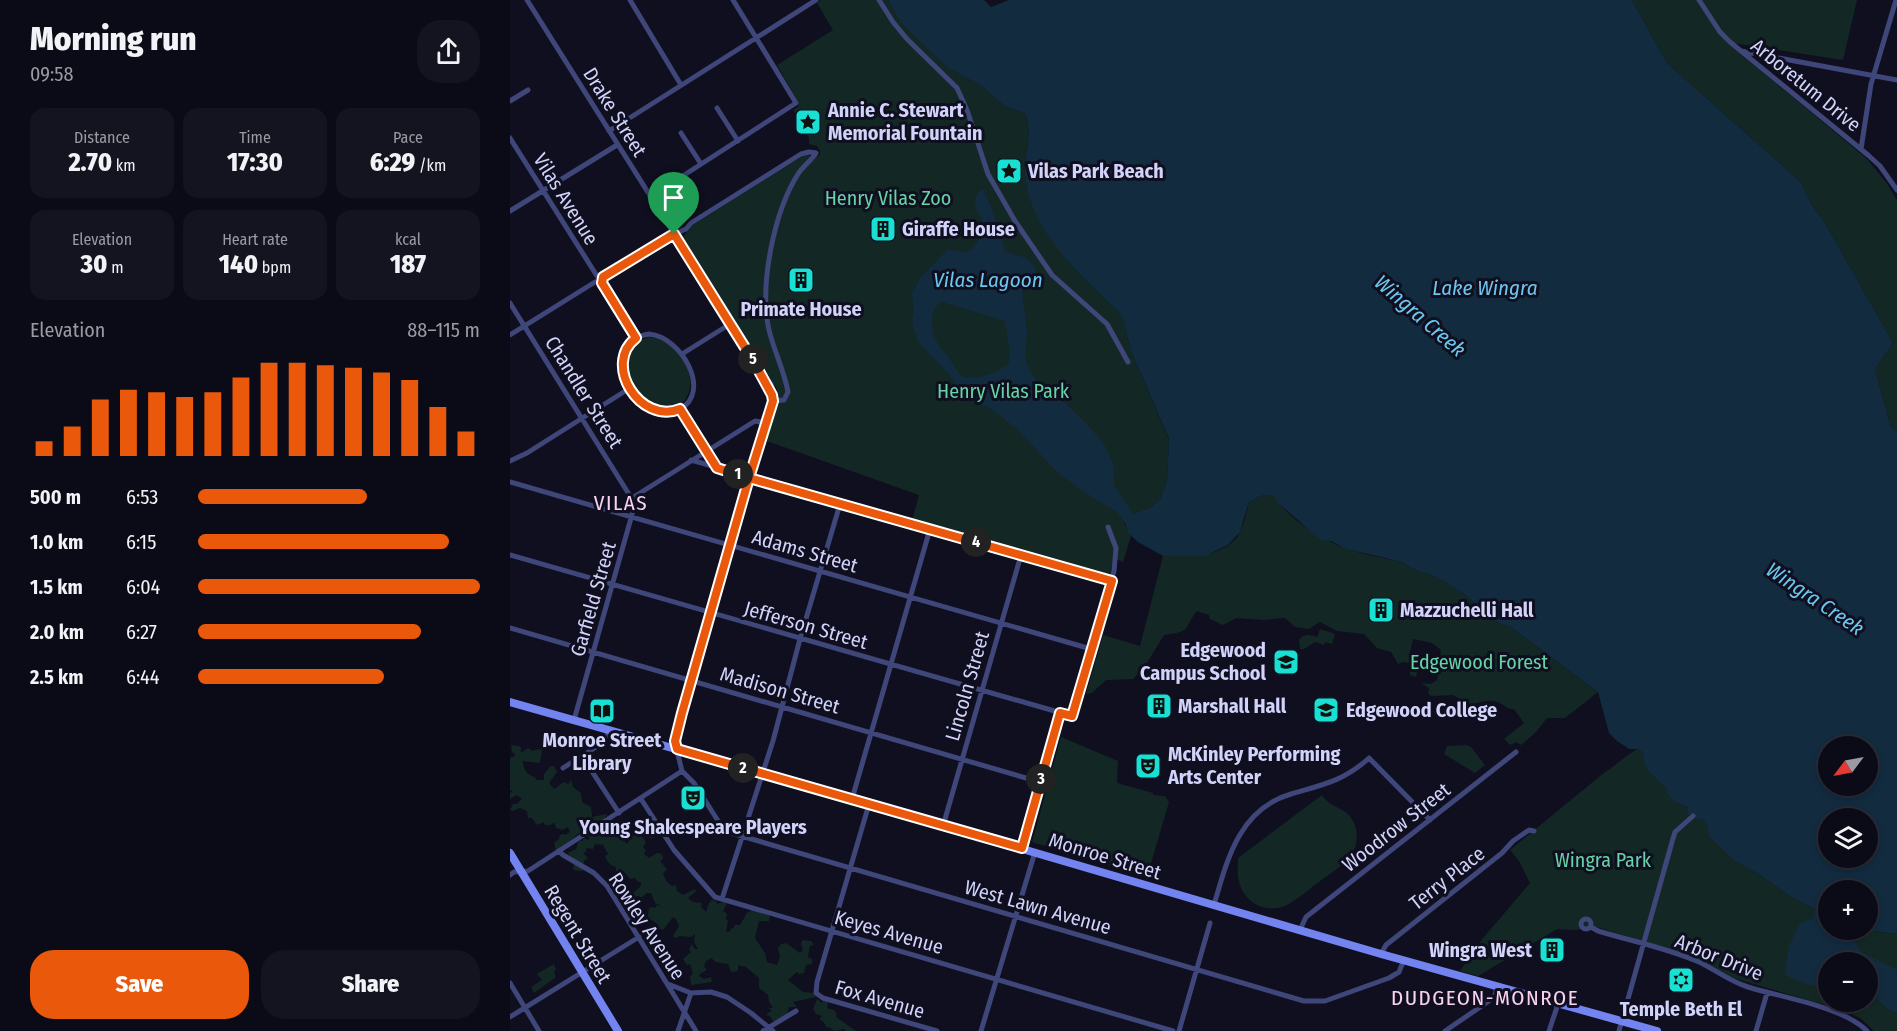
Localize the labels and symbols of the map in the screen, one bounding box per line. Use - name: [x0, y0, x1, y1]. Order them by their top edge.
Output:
- street label: Arboretum Drive: [1746, 33, 1866, 137]
- street label: Drake Street: [578, 63, 652, 161]
- place label: Annie C. Stewart Memorial Fountain: [827, 98, 982, 145]
- place icon: Annie C. Stewart Memorial Fountain: [793, 107, 823, 137]
- street label: Vilas Avenue: [528, 149, 604, 249]
- place icon: Vilas Park Beach: [994, 156, 1024, 186]
- place label: Vilas Park Beach: [1027, 159, 1164, 183]
- pin: [648, 172, 699, 234]
- park label: Henry Vilas Zoo: [825, 186, 951, 210]
- building icon: Giraffe House: [868, 214, 898, 244]
- place label: Giraffe House: [902, 217, 1015, 241]
- building icon: Primate House: [786, 265, 816, 295]
- water label: Vilas Lagoon: [933, 267, 1043, 293]
- water label: Wingra Creek: [1369, 269, 1471, 363]
- water label: Lake Wingra: [1432, 275, 1538, 301]
- place label: Primate House: [740, 297, 862, 321]
- street label: Chandler Street: [540, 332, 628, 453]
- pin: 5: [738, 344, 768, 374]
- park label: Henry Vilas Park: [937, 379, 1070, 403]
- pin: 1: [723, 459, 753, 489]
- district label: VILAS: [594, 490, 648, 516]
- street label: Adams Street: [749, 524, 861, 578]
- pin: 4: [961, 527, 991, 557]
- street label: Garfield Street: [565, 538, 621, 659]
- water label: Wingra Creek: [1761, 557, 1869, 641]
- building icon: Mazzuchelli Hall: [1366, 595, 1396, 625]
- street label: Jefferson Street: [741, 596, 871, 654]
- place label: Mazzuchelli Hall: [1400, 598, 1534, 622]
- street label: Lincoln Street: [940, 628, 994, 744]
- place label: Edgewood Campus School: [1140, 638, 1267, 685]
- school or university icon: Edgewood Campus School: [1271, 647, 1301, 677]
- park label: Edgewood Forest: [1410, 650, 1549, 674]
- street label: Madison Street: [717, 661, 843, 719]
- building icon: Marshall Hall: [1144, 691, 1174, 721]
- place label: Marshall Hall: [1178, 694, 1287, 718]
- school or university icon: Edgewood College: [1311, 695, 1341, 725]
- library icon: Monroe Street Library: [587, 696, 617, 726]
- place label: Edgewood College: [1346, 698, 1497, 722]
- place label: Monroe Street Library: [543, 728, 662, 775]
- north arrow: [1818, 736, 1878, 796]
- place label: McKinley Performing Arts Center: [1167, 742, 1340, 789]
- theatre icon: McKinley Performing Arts Center: [1133, 751, 1163, 781]
- pin: 2: [728, 753, 758, 783]
- pin: 3: [1026, 764, 1056, 794]
- street label: Woodrow Street: [1337, 777, 1455, 877]
- theatre icon: Young Shakespeare Players: [678, 783, 708, 813]
- place label: Young Shakespeare Players: [578, 815, 807, 839]
- street label: Monroe Street: [1046, 828, 1164, 885]
- street label: Terry Place: [1405, 841, 1489, 915]
- park label: Wingra Park: [1555, 848, 1652, 872]
- street label: Rowley Avenue: [603, 868, 691, 984]
- street label: West Lawn Avenue: [962, 875, 1114, 939]
- street label: Regent Street: [539, 881, 617, 988]
- street label: Keyes Avenue: [832, 905, 946, 959]
- street label: Arbor Drive: [1672, 929, 1766, 985]
- building icon: Wingra West: [1537, 935, 1567, 965]
- place label: Wingra West: [1429, 938, 1533, 962]
- synagogue icon: Temple Beth El: [1666, 965, 1696, 995]
- street label: Fox Avenue: [832, 975, 928, 1023]
- district label: DUDGEON-MONROE: [1391, 985, 1579, 1011]
- place label: Temple Beth El: [1620, 997, 1743, 1021]

